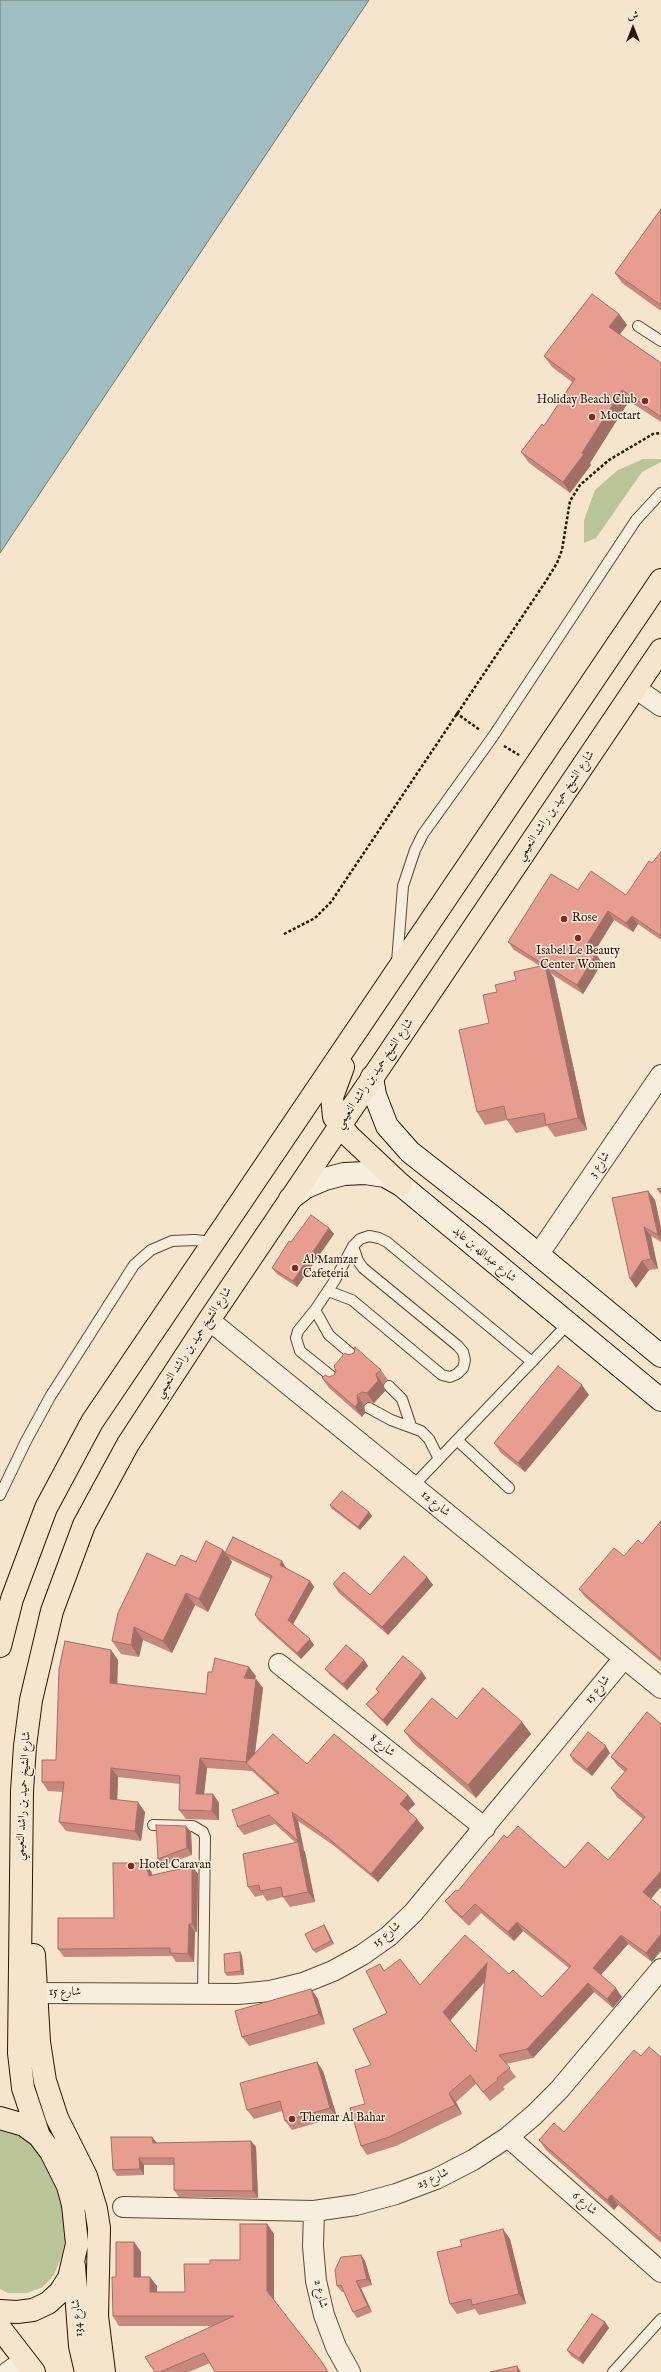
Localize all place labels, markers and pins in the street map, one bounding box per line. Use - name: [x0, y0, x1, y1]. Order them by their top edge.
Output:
- place label: Holiday Beach Club: [537, 394, 637, 408]
- marker: Holiday Beach Club: [640, 396, 650, 406]
- place label: Moctart: [600, 410, 641, 424]
- marker: Moctart: [587, 412, 597, 422]
- place label: Rose: [572, 912, 597, 926]
- marker: Rose: [559, 914, 569, 924]
- marker: Isabel Le Beauty Center Women: [573, 933, 583, 943]
- place label: Isabel Le Beauty Center Women: [536, 945, 620, 973]
- place label: Al Mamzar Cafeteria: [303, 1254, 358, 1282]
- marker: Al Mamzar Cafeteria: [290, 1263, 300, 1273]
- place label: Hotel Caravan: [139, 1859, 211, 1873]
- marker: Hotel Caravan: [126, 1861, 136, 1871]
- place label: Themar Al Bahar: [300, 2112, 385, 2126]
- marker: Themar Al Bahar: [287, 2114, 297, 2124]

